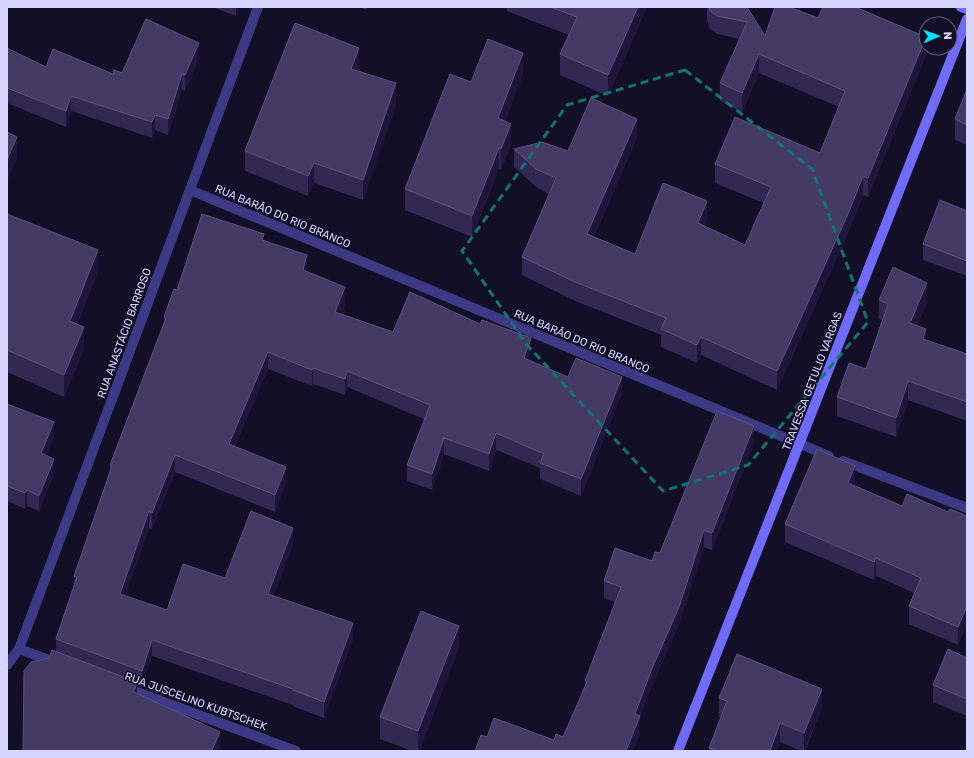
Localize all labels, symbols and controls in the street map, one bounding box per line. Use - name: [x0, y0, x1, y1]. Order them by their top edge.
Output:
- north arrow: [918, 16, 958, 56]
- text: N: [941, 31, 954, 40]
- street label: RUA BARÃO DO RIO BRANCO: [213, 182, 353, 251]
- street label: RUA ANASTÁCIO BARROSO: [95, 266, 154, 400]
- street label: RUA BARÃO DO RIO BRANCO: [512, 307, 652, 376]
- street label: TRAVESSA GETULIO VARGAS: [780, 310, 845, 452]
- street label: RUA JUSCELINO KUBTSCHEK: [123, 670, 269, 733]

